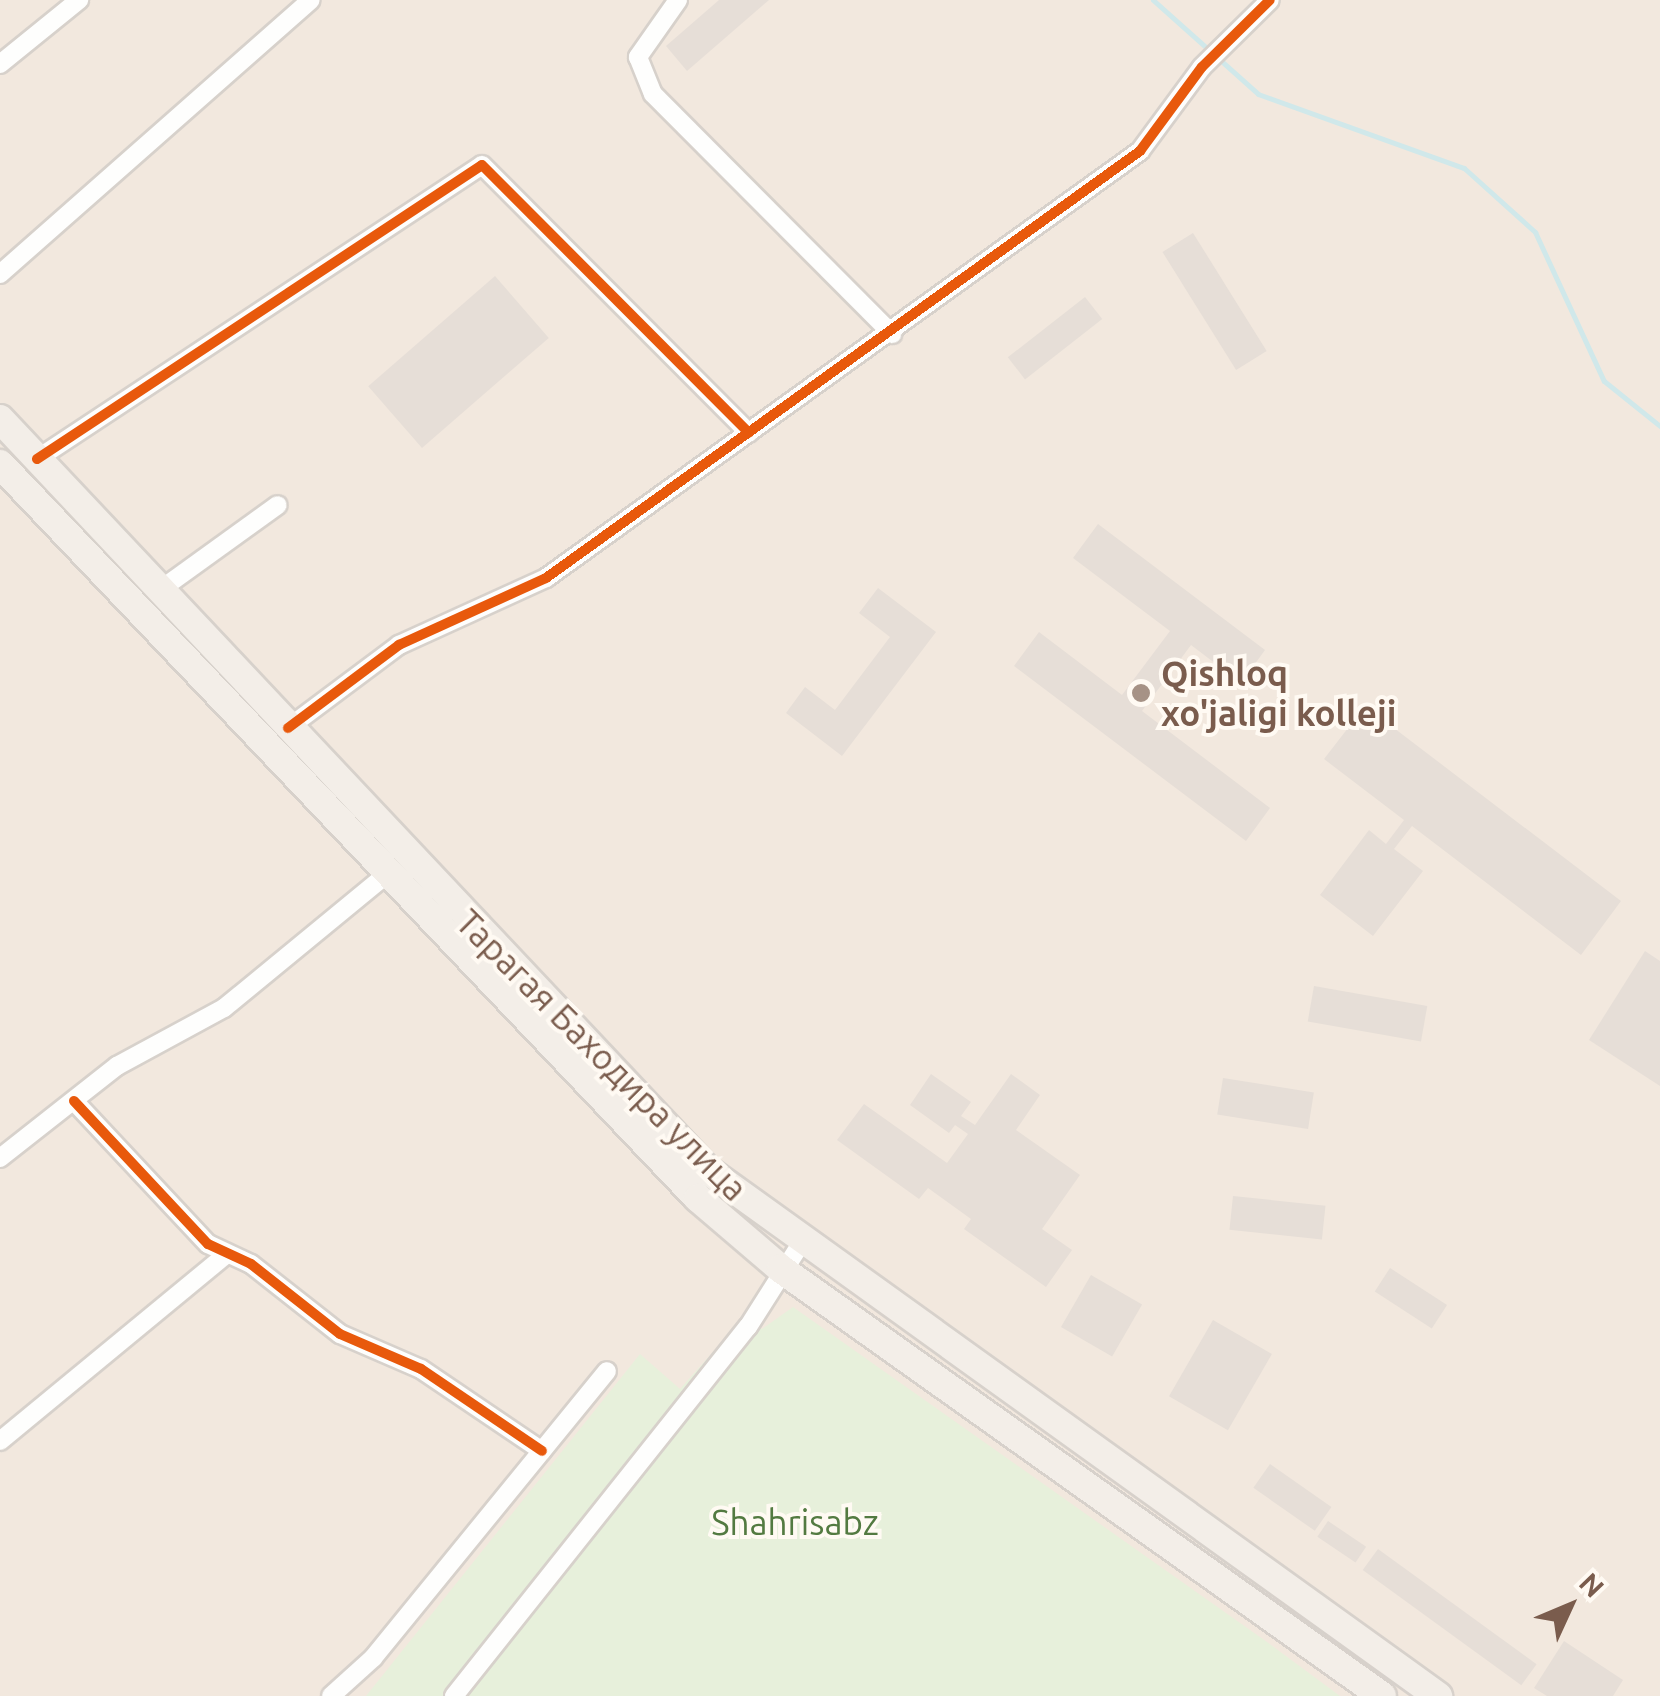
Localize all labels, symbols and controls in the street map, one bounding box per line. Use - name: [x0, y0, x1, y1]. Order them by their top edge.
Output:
- place label: Qishloq xo'jaligi kolleji: [1161, 652, 1396, 734]
- marker: Qishloq xo'jaligi kolleji: [1130, 682, 1152, 704]
- street label: Тарагая Баходира улица: [448, 901, 756, 1209]
- park label: Shahrisabz: [711, 1501, 879, 1543]
- north arrow: [1520, 1556, 1620, 1656]
- text: N: [1574, 1567, 1610, 1603]

